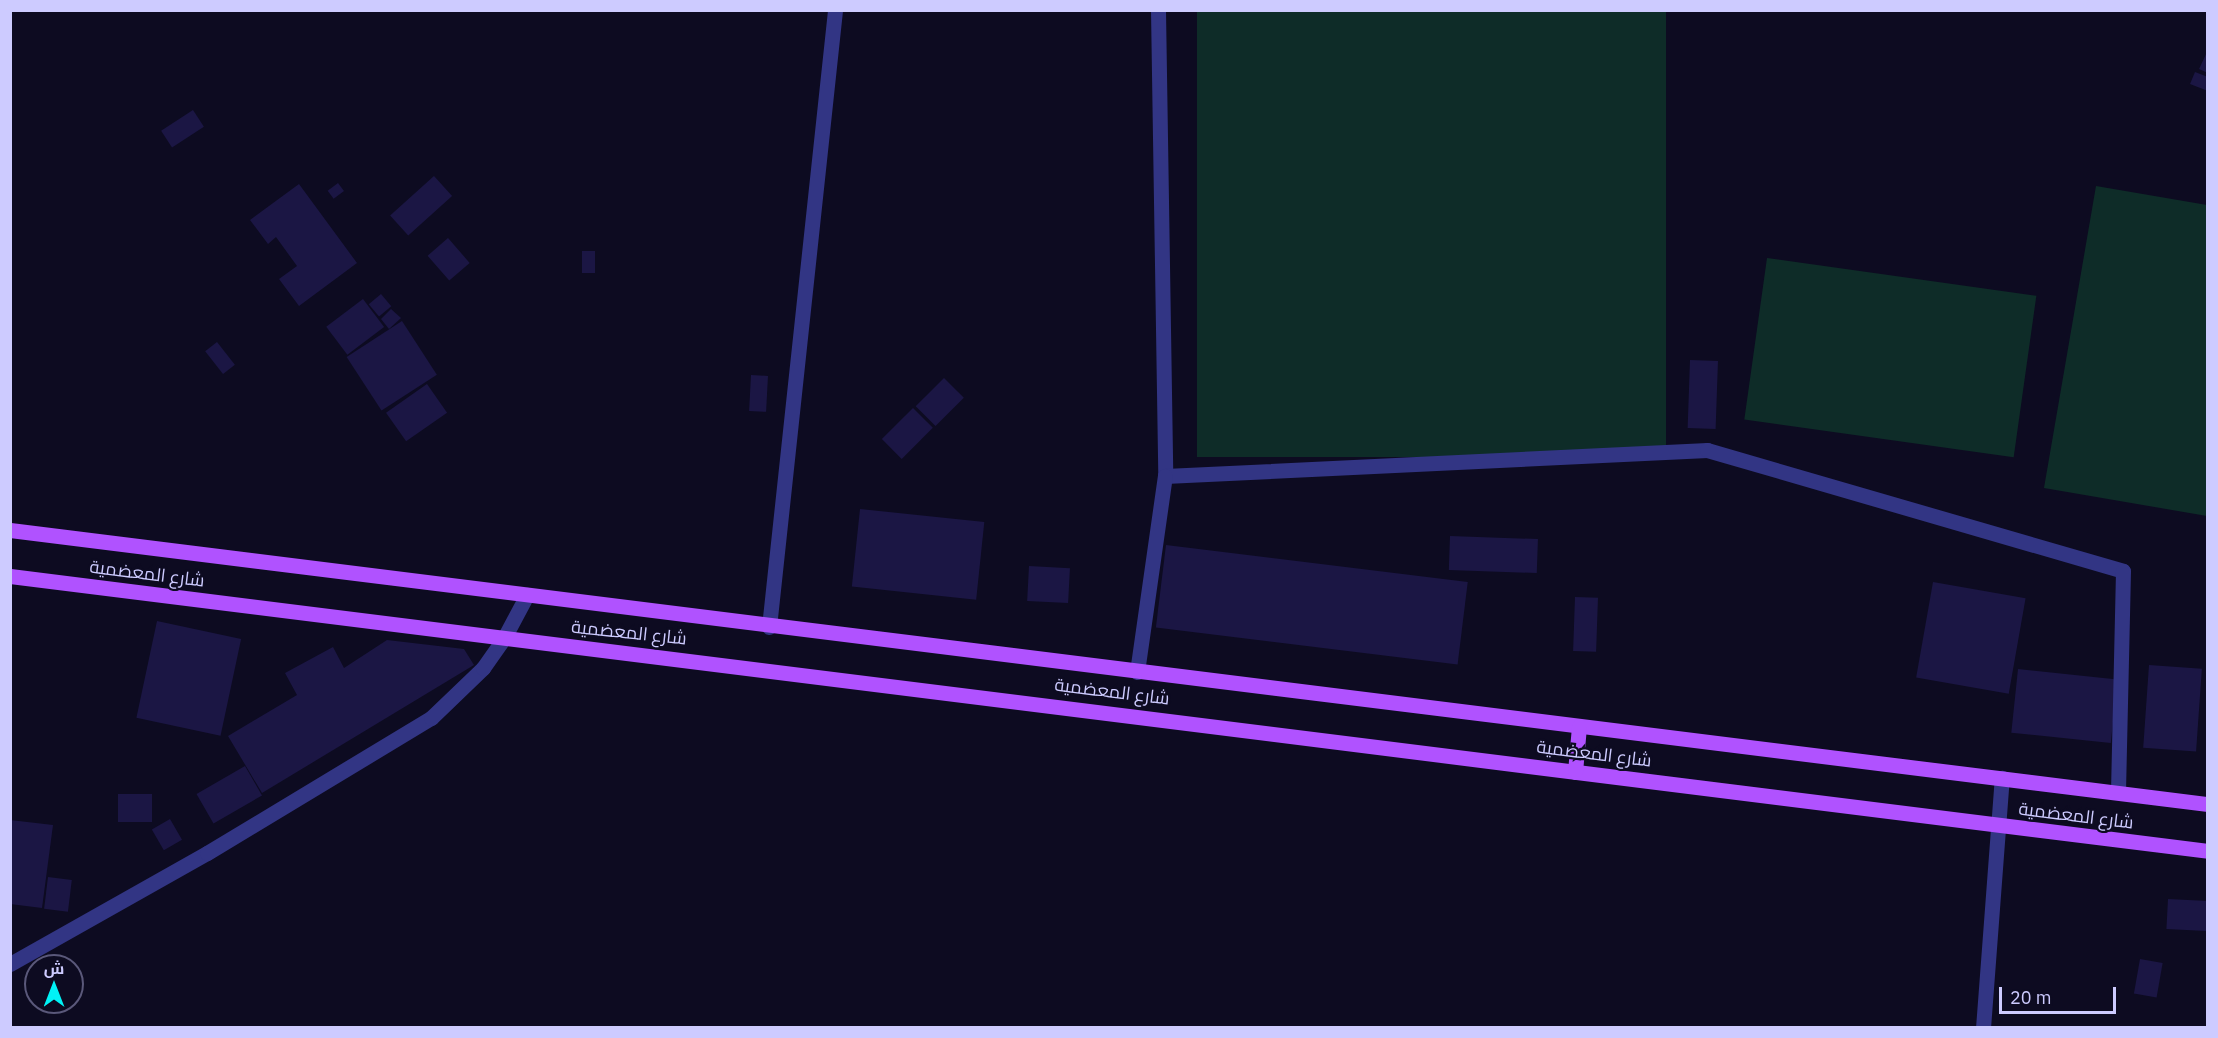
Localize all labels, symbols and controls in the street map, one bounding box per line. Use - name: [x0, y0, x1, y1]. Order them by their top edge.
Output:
- street label: شارع المعضمية: [88, 556, 206, 592]
- street label: شارع المعضمية: [570, 616, 688, 650]
- street label: شارع المعضمية: [1053, 674, 1171, 710]
- street label: شارع المعضمية: [1535, 736, 1653, 772]
- street label: شارع المعضمية: [2017, 798, 2135, 834]
- north arrow: [24, 954, 84, 1014]
- text: ش: [44, 958, 64, 978]
- scale bar: [2002, 975, 2119, 1013]
- text: 20 m: [2010, 986, 2052, 1009]

